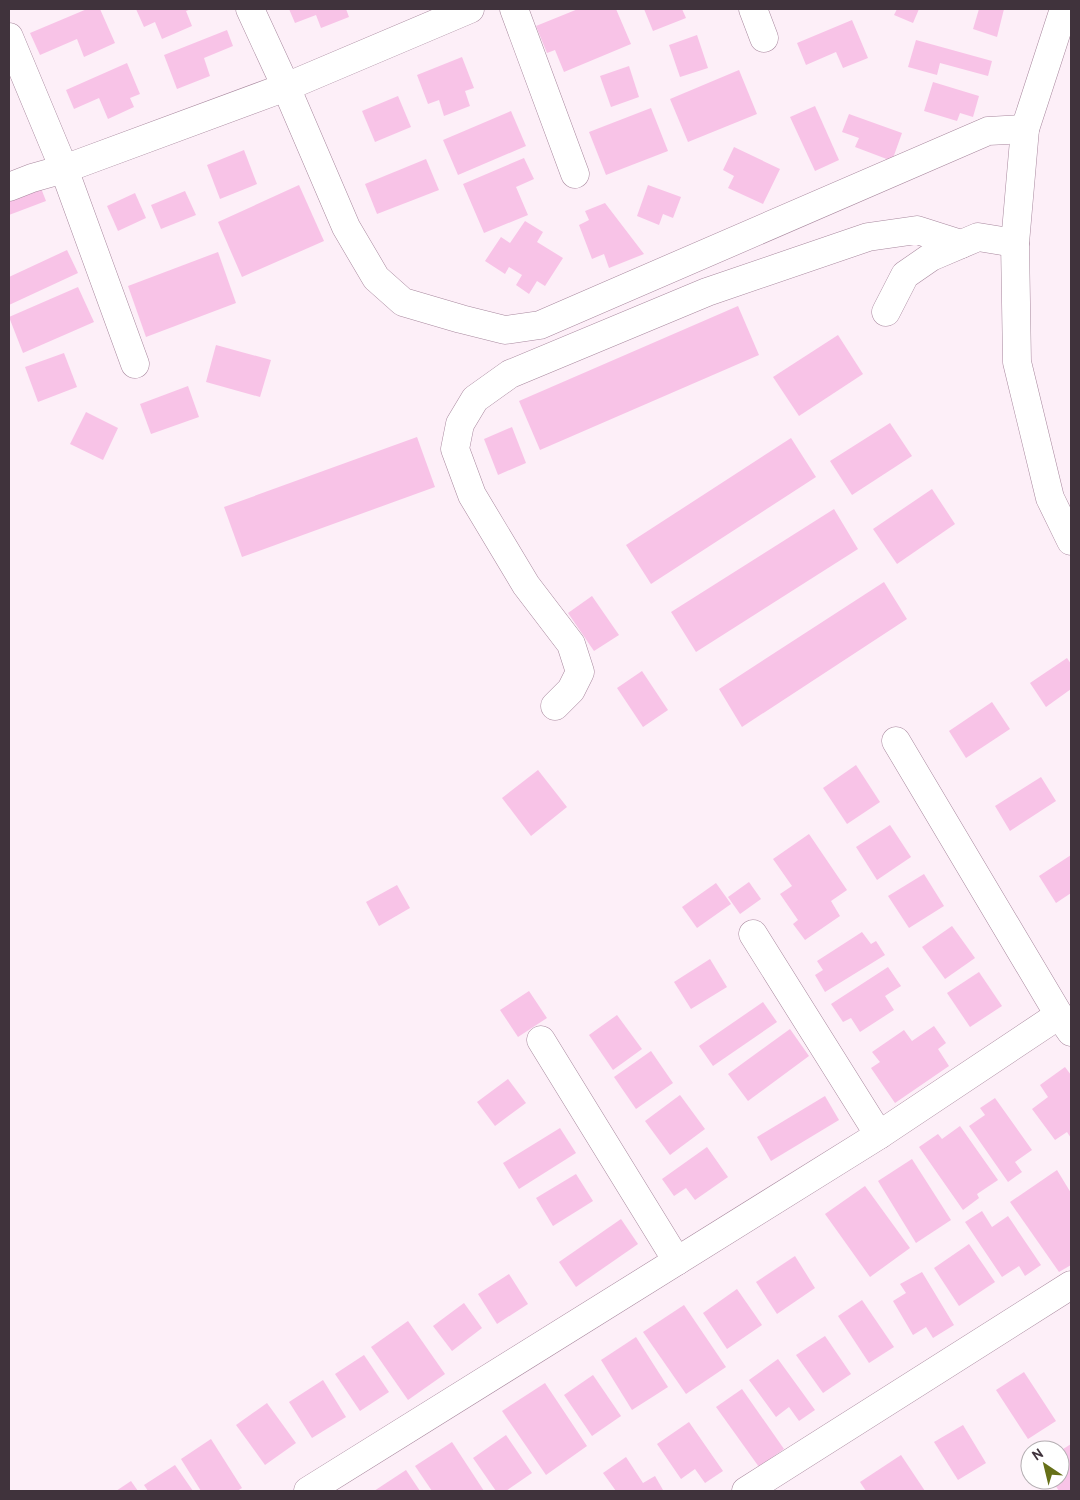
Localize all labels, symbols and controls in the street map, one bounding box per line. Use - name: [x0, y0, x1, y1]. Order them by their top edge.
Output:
- north arrow: [1020, 1440, 1070, 1490]
- text: N: [1029, 1446, 1047, 1465]

